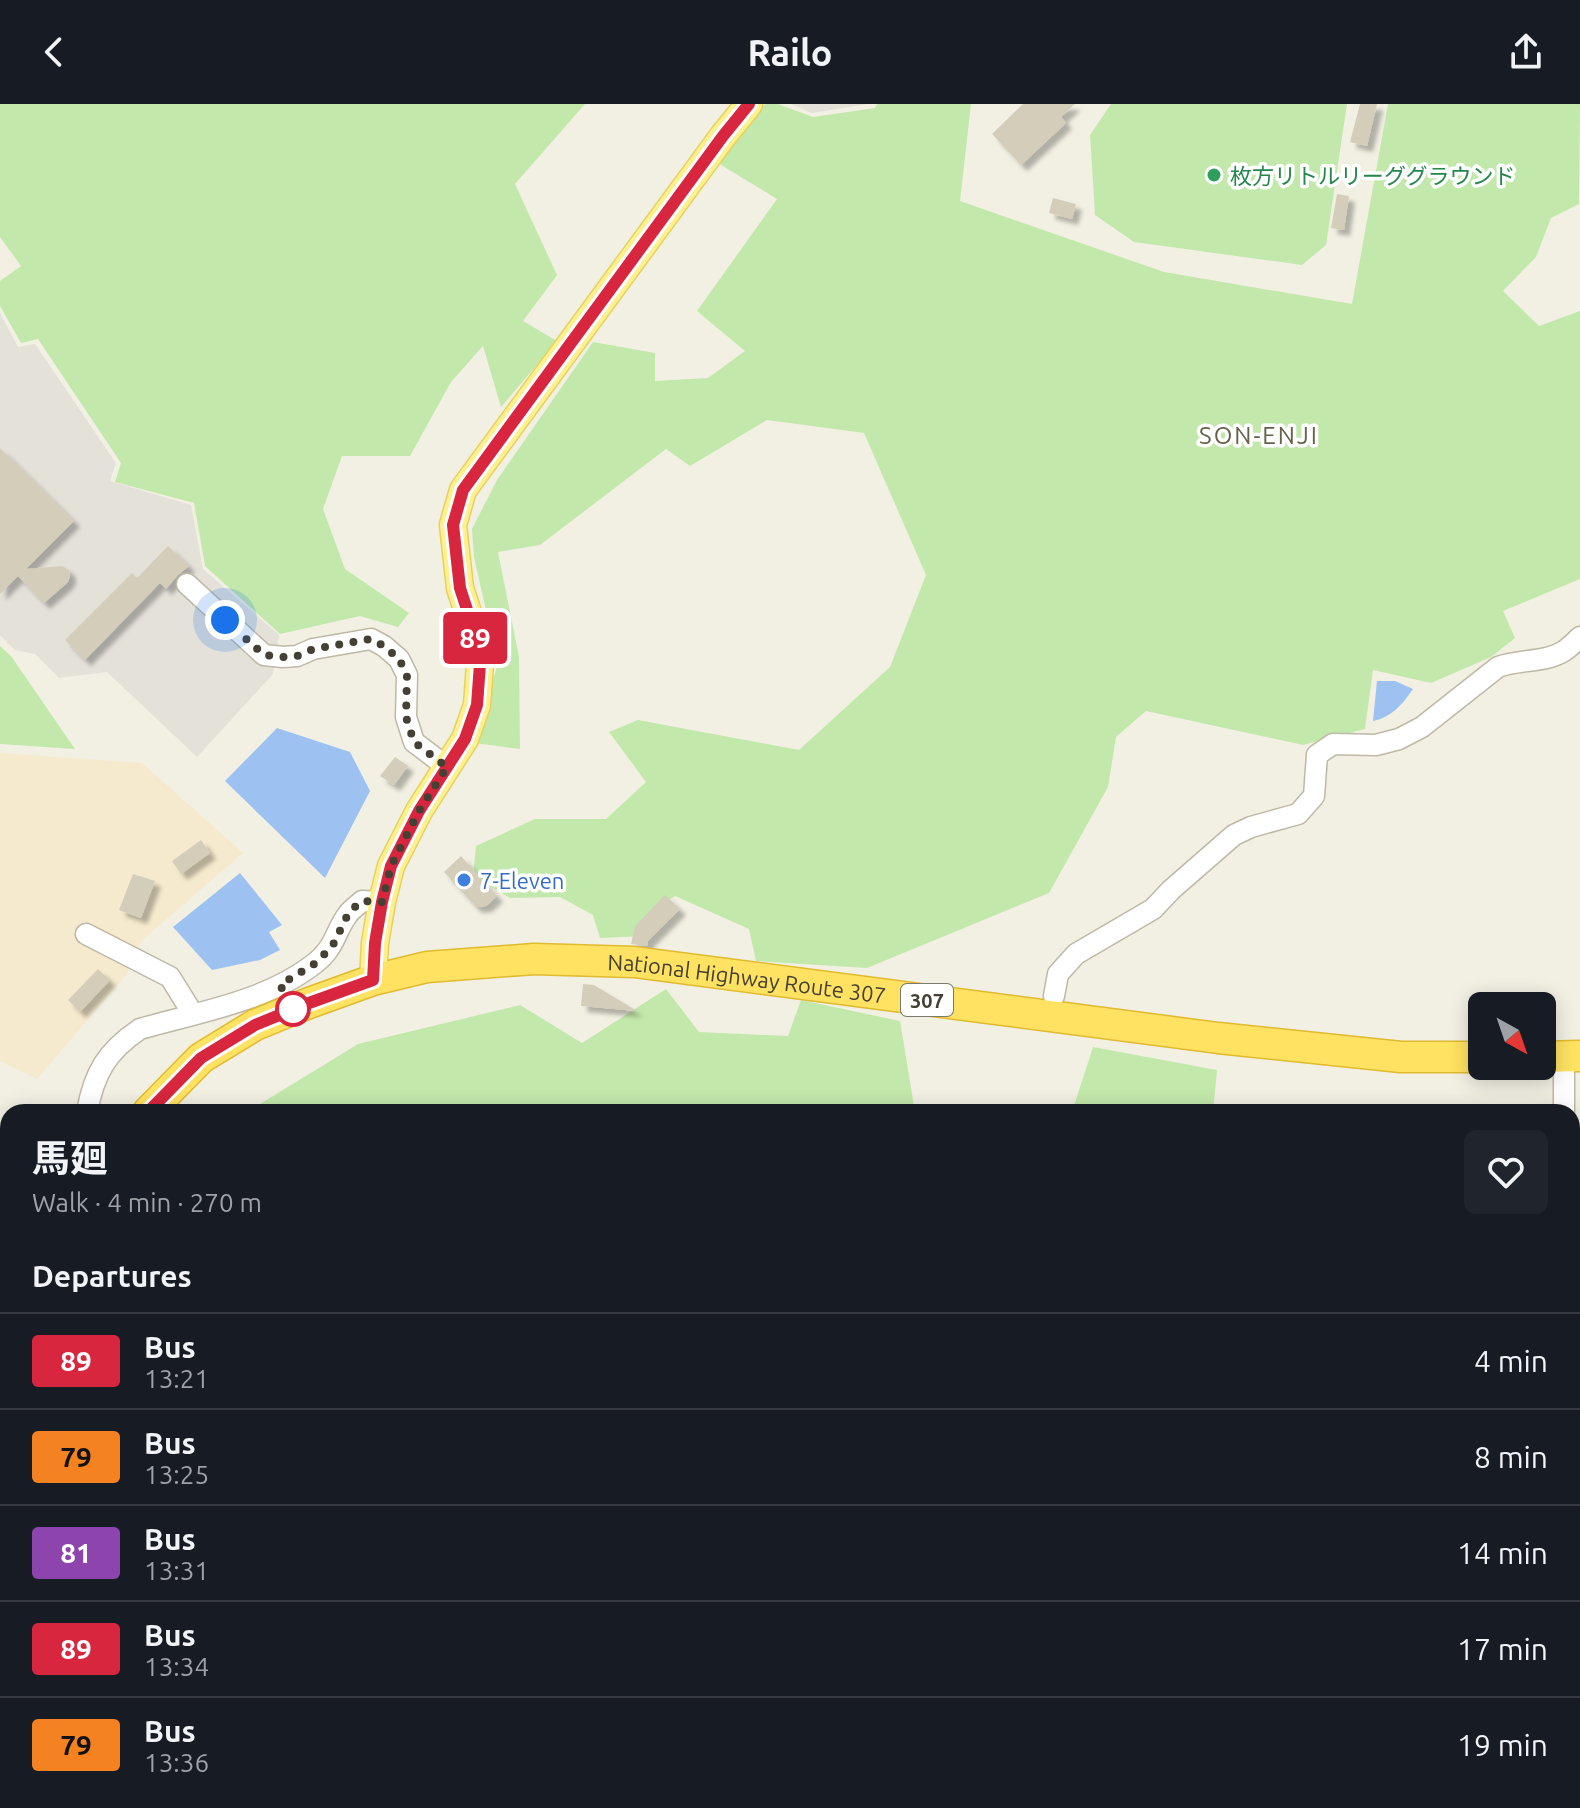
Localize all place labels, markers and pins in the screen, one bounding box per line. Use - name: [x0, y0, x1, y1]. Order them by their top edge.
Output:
- place label: 枚方リトルリーググラウンド: [1230, 163, 1516, 188]
- marker: 枚方リトルリーググラウンド: [1205, 166, 1223, 184]
- place label: 7-Eleven: [480, 868, 564, 893]
- marker: 7-Eleven: [455, 871, 473, 889]
- unlabelled marker: [276, 992, 310, 1026]

